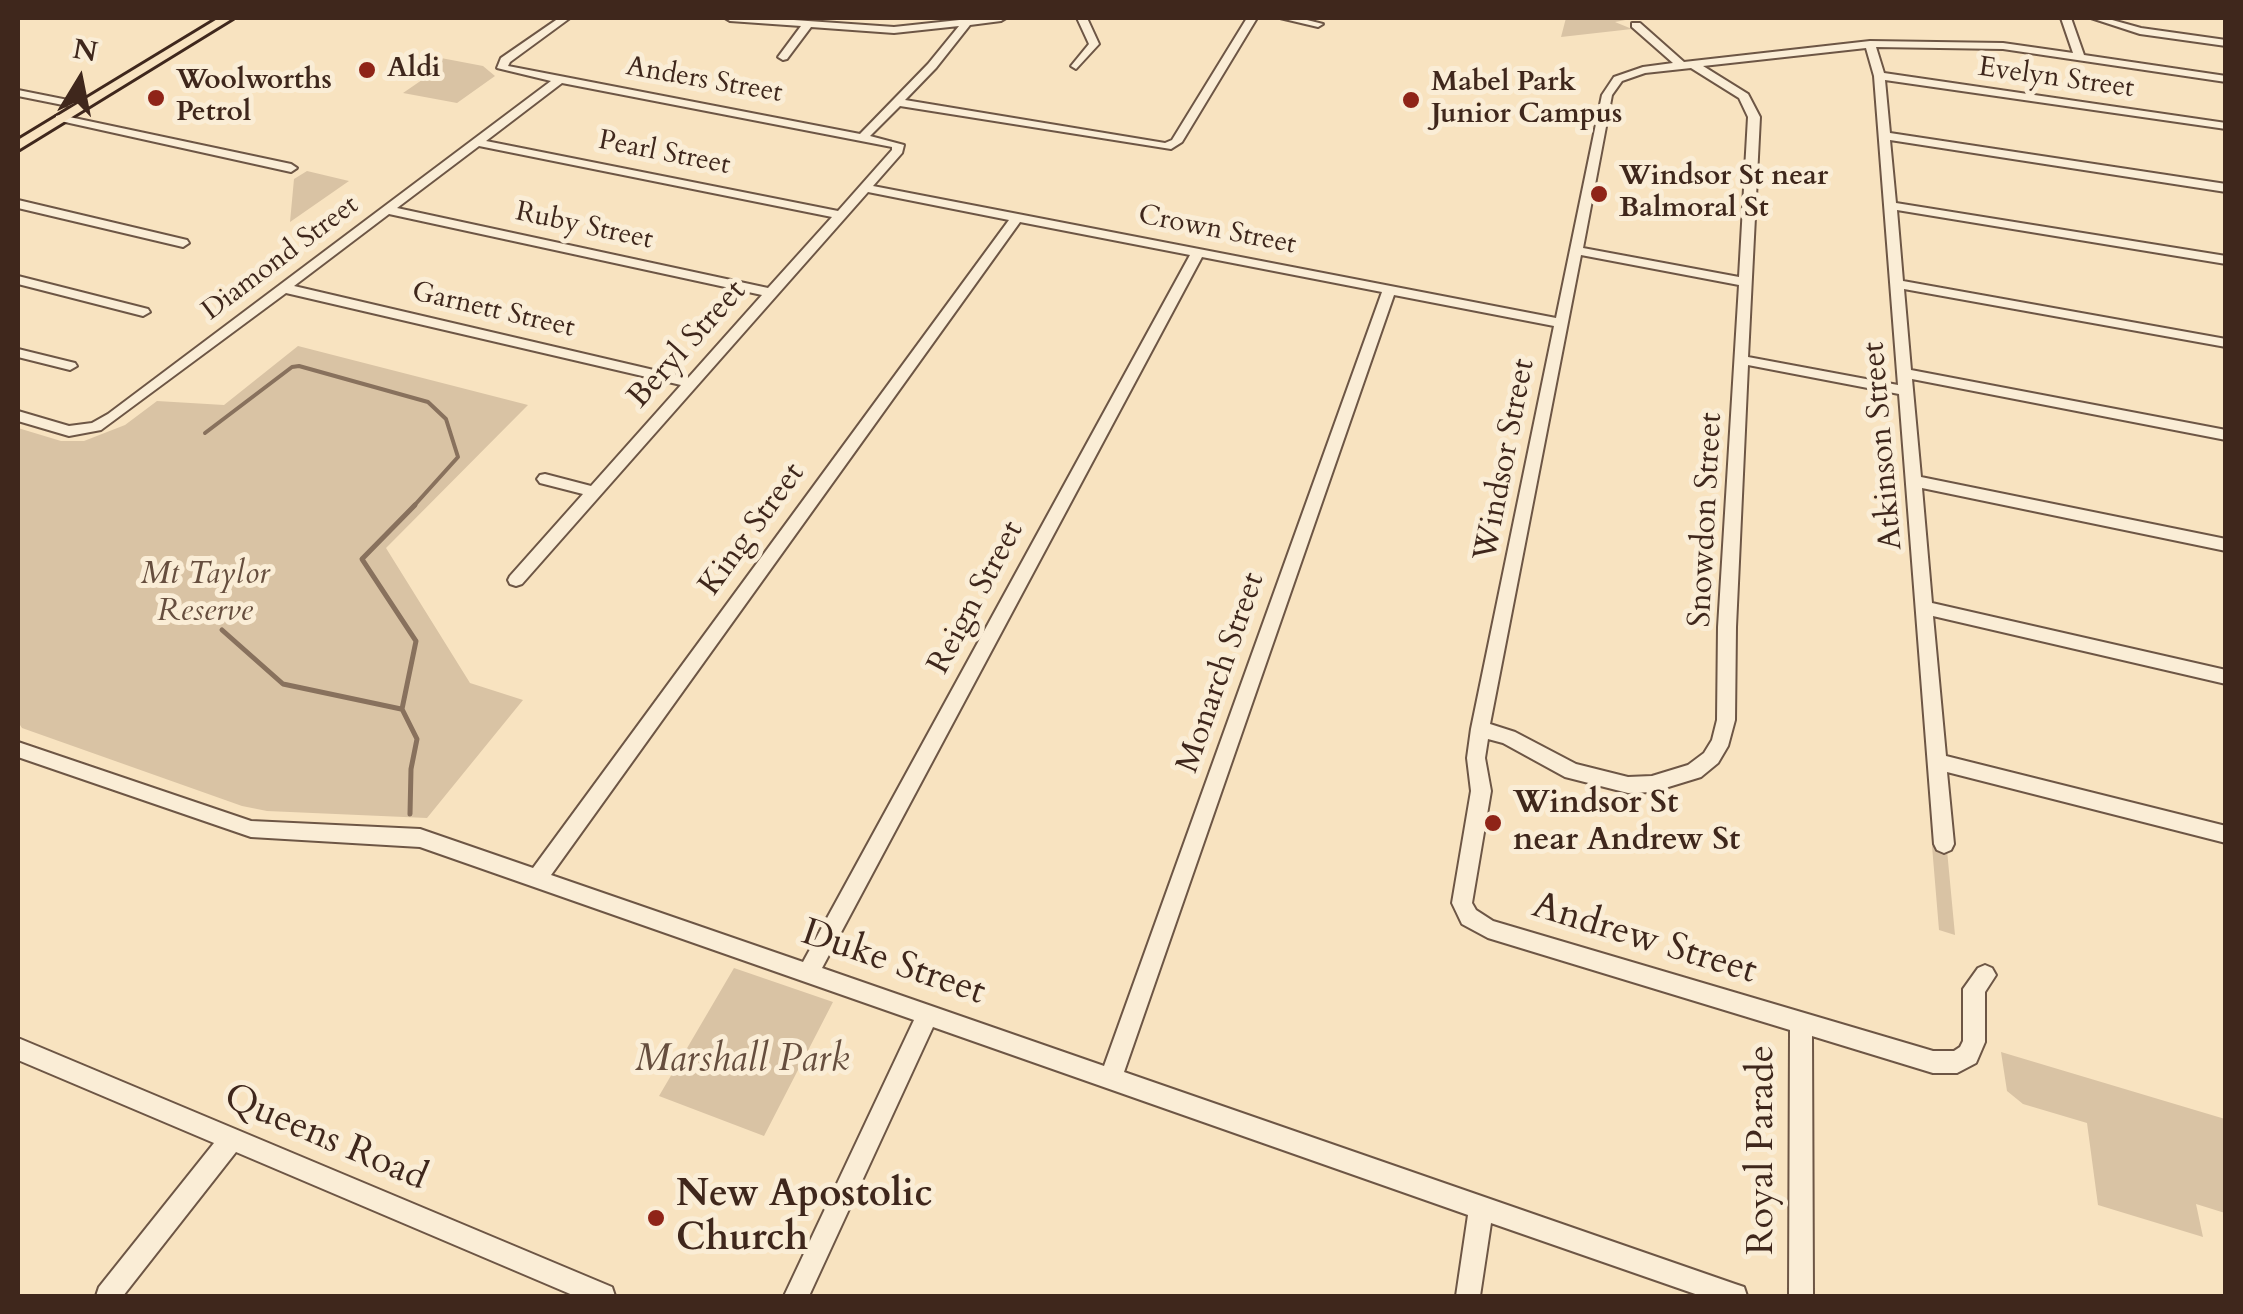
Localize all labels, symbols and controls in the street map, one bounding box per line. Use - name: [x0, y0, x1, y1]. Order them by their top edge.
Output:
- north arrow: [30, 30, 130, 130]
- text: N: [70, 30, 100, 71]
- street label: Anders Street: [623, 51, 785, 111]
- street label: Evelyn Street: [1976, 51, 2136, 107]
- place label: Aldi: [387, 53, 440, 87]
- marker: Aldi: [356, 59, 378, 81]
- place label: Woolworths Petrol: [176, 65, 332, 131]
- place label: Mabel Park Junior Campus: [1431, 67, 1622, 133]
- marker: Woolworths Petrol: [145, 87, 167, 109]
- marker: Mabel Park Junior Campus: [1400, 89, 1422, 111]
- street label: Pearl Street: [595, 125, 733, 183]
- place label: Windsor St near Balmoral St: [1619, 161, 1828, 227]
- marker: Windsor St near Balmoral St: [1588, 183, 1610, 205]
- street label: Diamond Street: [196, 189, 366, 329]
- street label: Ruby Street: [512, 196, 656, 258]
- street label: Crown Street: [1135, 199, 1299, 263]
- street label: Beryl Street: [621, 273, 755, 417]
- street label: Garnett Street: [409, 276, 577, 346]
- street label: Atkinson Street: [1856, 340, 1912, 552]
- street label: Windsor Street: [1468, 356, 1544, 564]
- street label: Snowdon Street: [1682, 412, 1732, 628]
- street label: King Street: [692, 456, 814, 604]
- street label: Reign Street: [921, 515, 1033, 681]
- park label: Mt Taylor Reserve: [140, 557, 270, 632]
- street label: Monarch Street: [1170, 568, 1274, 778]
- place label: Windsor St near Andrew St: [1513, 786, 1740, 861]
- marker: Windsor St near Andrew St: [1482, 812, 1504, 834]
- street label: Andrew Street: [1526, 884, 1762, 996]
- street label: Duke Street: [795, 911, 991, 1017]
- park label: Marshall Park: [635, 1038, 849, 1084]
- street label: Royal Parade: [1740, 1045, 1786, 1255]
- street label: Queens Road: [217, 1076, 433, 1202]
- place label: New Apostolic Church: [676, 1173, 933, 1262]
- marker: New Apostolic Church: [645, 1207, 667, 1229]

